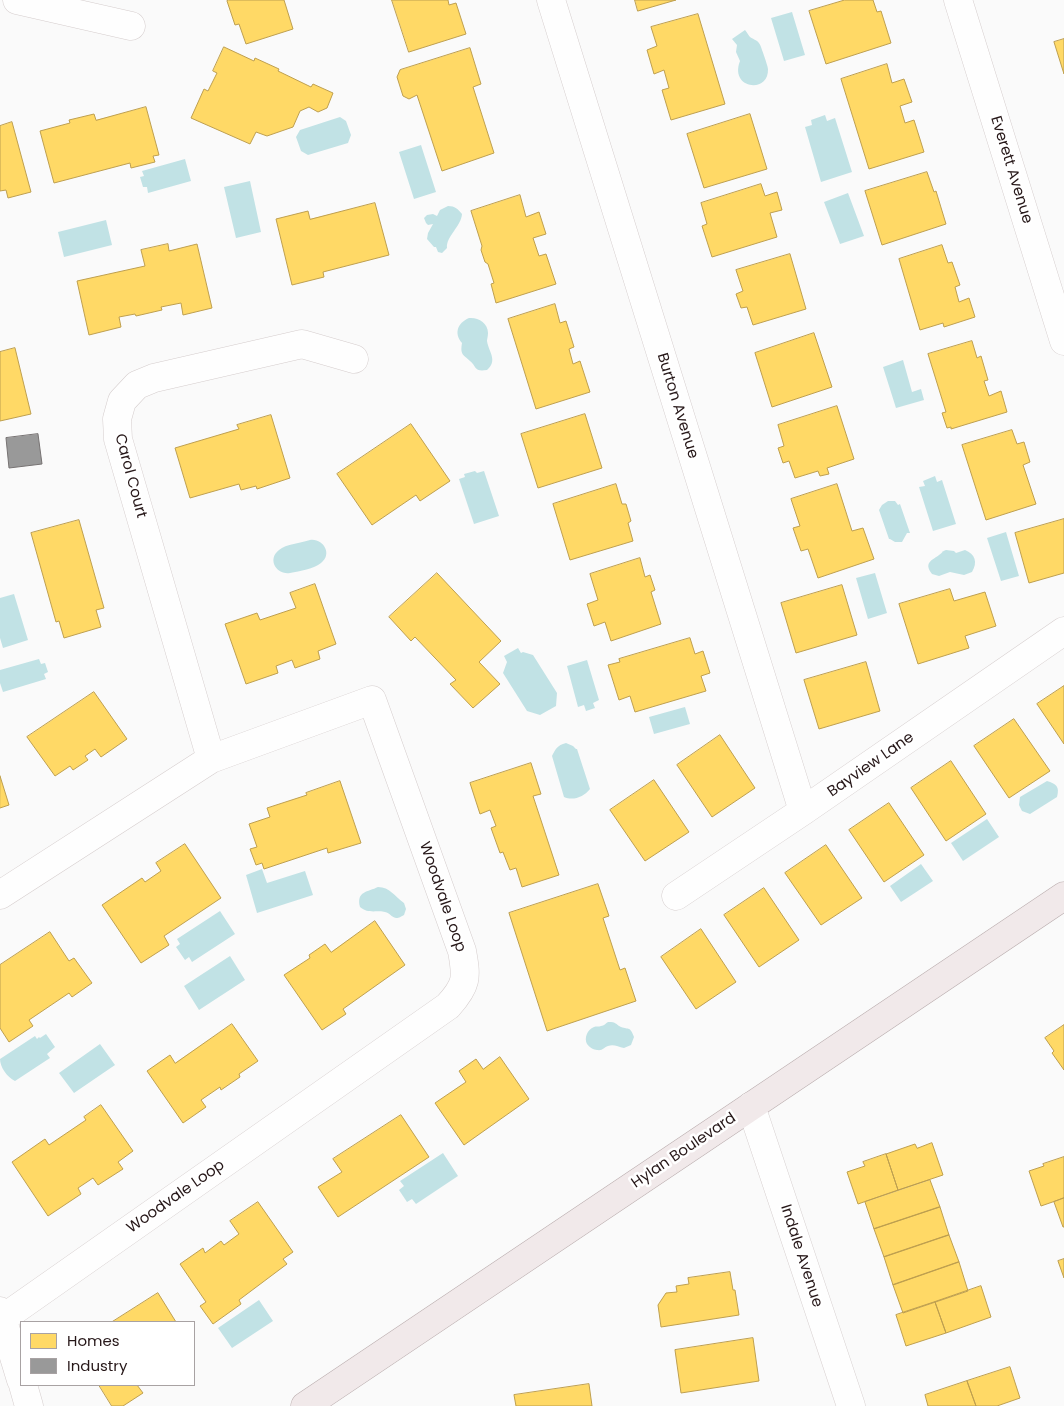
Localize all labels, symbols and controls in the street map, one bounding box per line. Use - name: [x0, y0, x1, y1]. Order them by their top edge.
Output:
- street label: Everett Avenue: [986, 114, 1036, 226]
- street label: Burton Avenue: [652, 351, 702, 461]
- street label: Carol Court: [110, 432, 150, 520]
- street label: Bayview Lane: [824, 729, 918, 801]
- street label: Woodvale Loop: [415, 840, 469, 954]
- street label: Hylan Boulevard: [628, 1109, 740, 1193]
- street label: Woodvale Loop: [124, 1157, 228, 1237]
- street label: Indale Avenue: [776, 1202, 826, 1310]
- legend: [20, 1321, 195, 1386]
- text: Homes: [67, 1330, 120, 1351]
- text: Industry: [67, 1355, 127, 1376]

